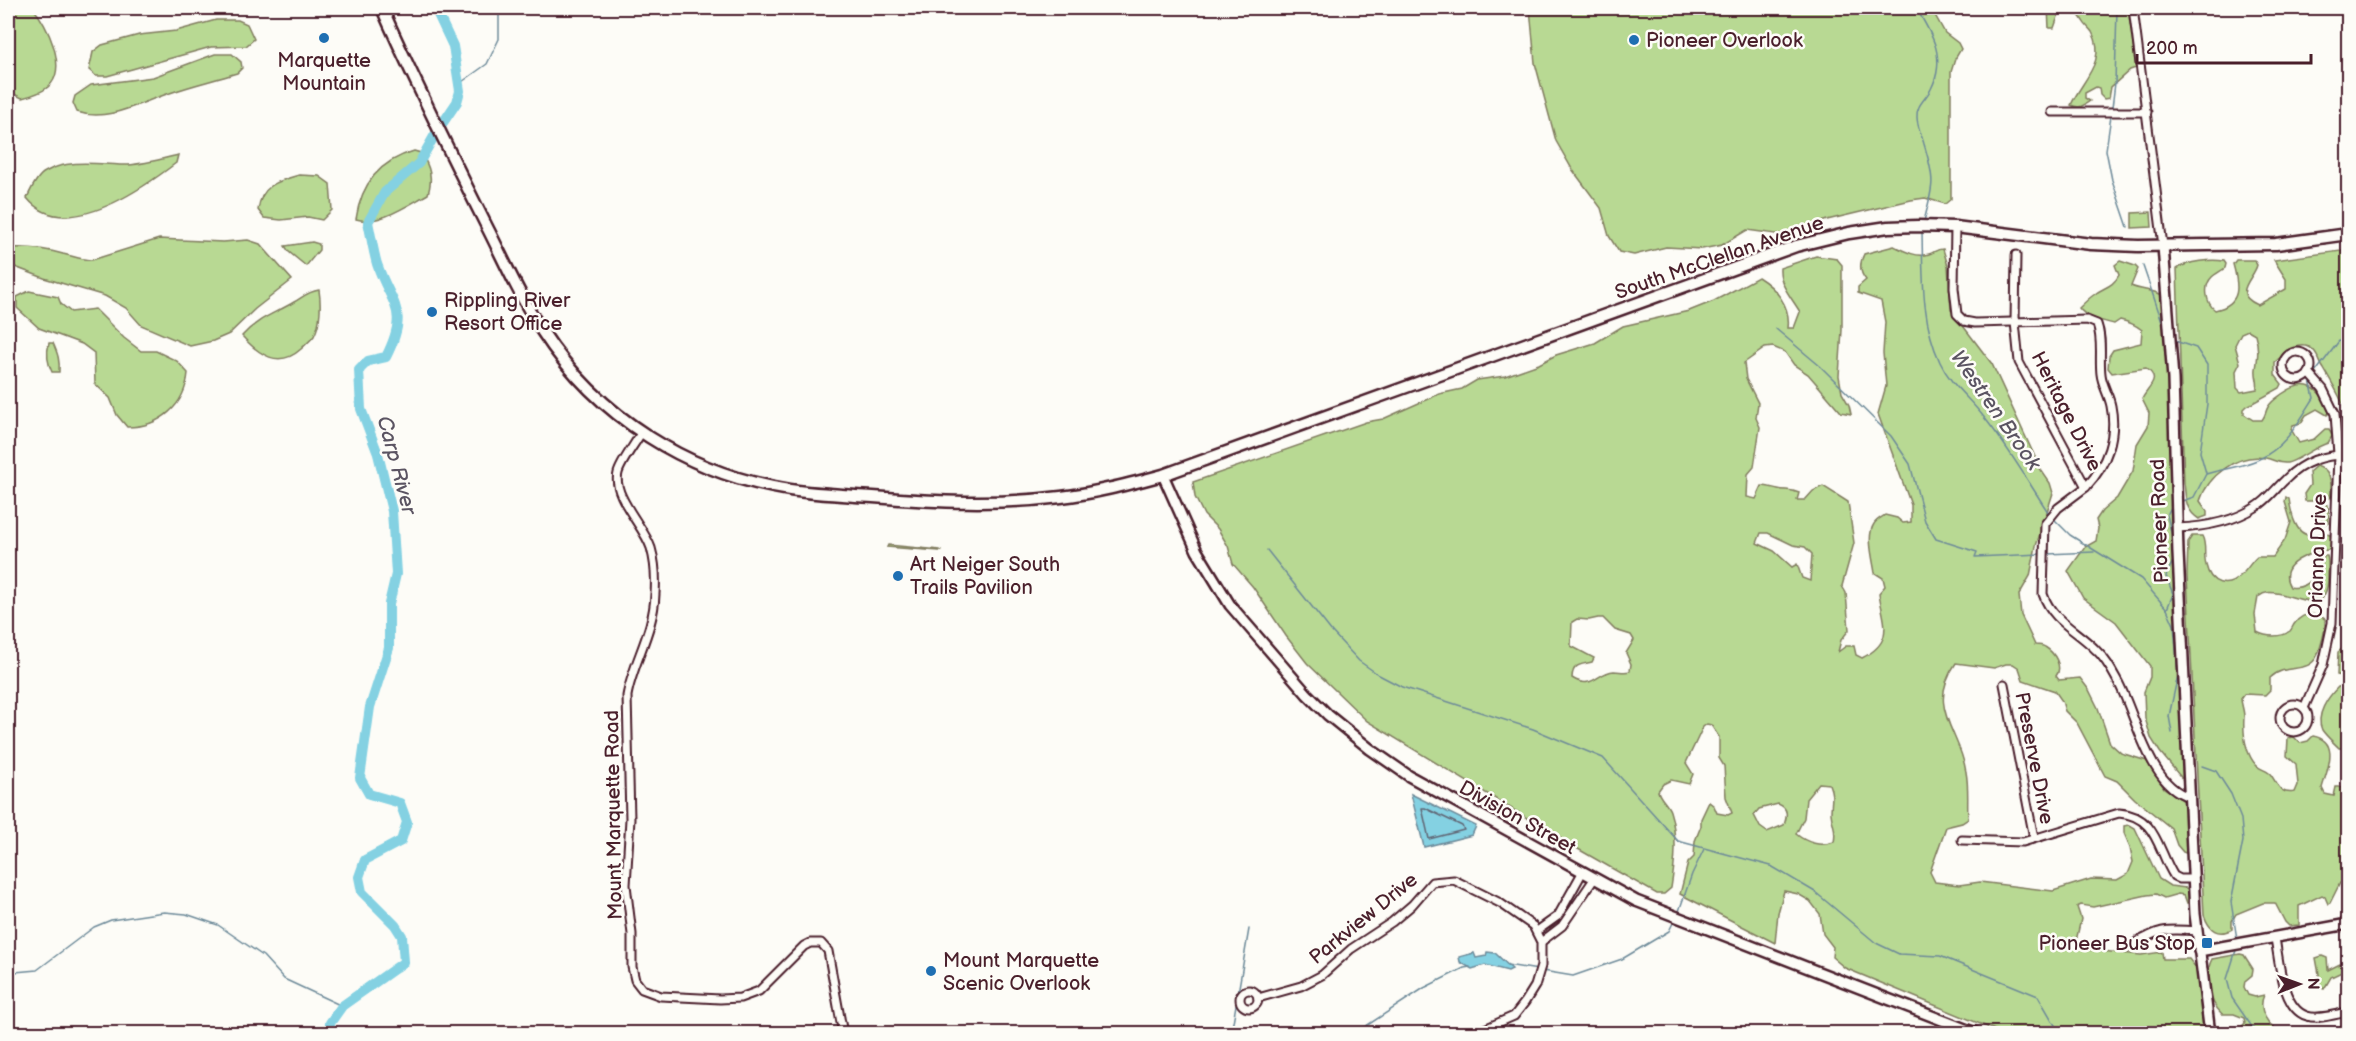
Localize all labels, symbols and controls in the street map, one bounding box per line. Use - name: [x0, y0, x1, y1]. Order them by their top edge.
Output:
- scale bar: [2137, 27, 2311, 65]
- place label: Pioneer Overlook: [1646, 29, 1803, 53]
- marker: Marquette Mountain: [317, 31, 331, 45]
- marker: Pioneer Overlook: [1627, 33, 1641, 47]
- text: 200 m: [2146, 38, 2198, 59]
- place label: Marquette Mountain: [277, 49, 371, 96]
- street label: South McClellan Avenue: [1612, 211, 1827, 305]
- place label: Rippling River Resort Office: [444, 289, 571, 336]
- marker: Rippling River Resort Office: [425, 305, 439, 319]
- water label: Westren Brook: [1945, 345, 2047, 476]
- street label: Heritage Drive: [2026, 348, 2107, 475]
- water label: Carp River: [371, 413, 422, 518]
- street label: Pioneer Road: [2146, 458, 2174, 584]
- street label: Orianna Drive: [2304, 493, 2332, 619]
- place label: Art Neiger South Trails Pavilion: [910, 553, 1060, 600]
- marker: Art Neiger South Trails Pavilion: [891, 569, 905, 583]
- street label: Preserve Drive: [2009, 690, 2059, 826]
- street label: Mount Marquette Road: [600, 710, 628, 920]
- street label: Division Street: [1455, 776, 1580, 860]
- street label: Parkview Drive: [1305, 868, 1423, 970]
- place label: Pioneer Bus Stop: [2038, 932, 2195, 956]
- marker: Pioneer Bus Stop: [2200, 936, 2214, 950]
- place label: Mount Marquette Scenic Overlook: [943, 949, 1099, 996]
- north arrow: [2269, 954, 2329, 1014]
- marker: Mount Marquette Scenic Overlook: [924, 964, 938, 978]
- text: N: [2303, 978, 2322, 990]

